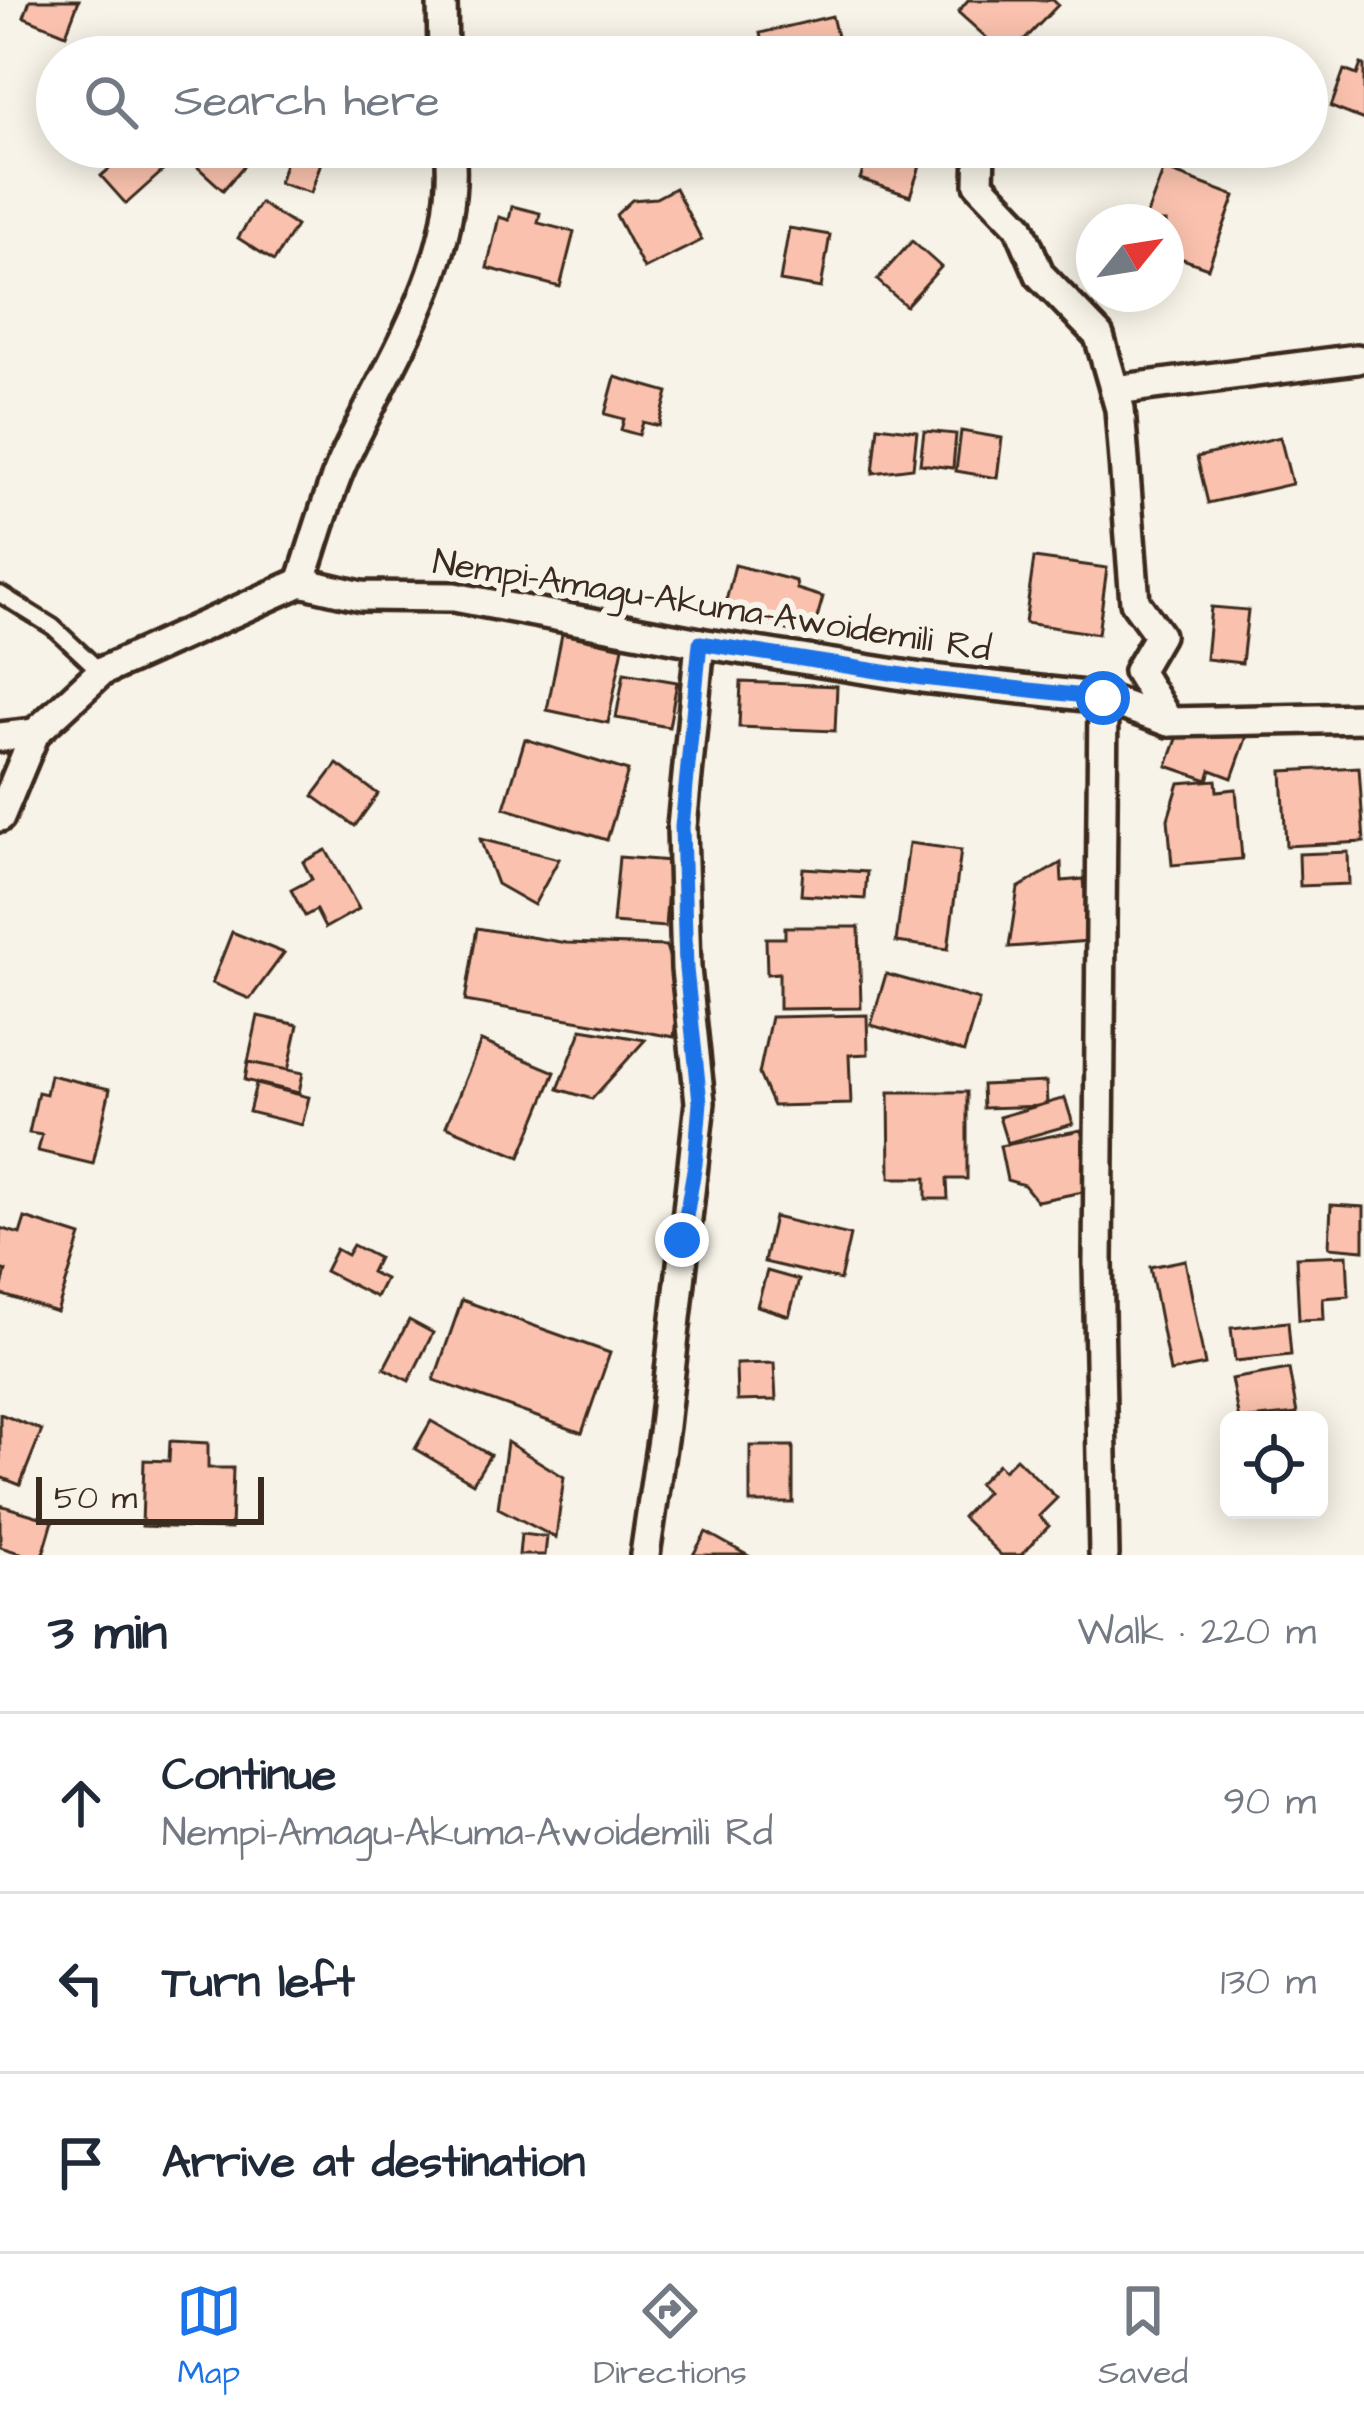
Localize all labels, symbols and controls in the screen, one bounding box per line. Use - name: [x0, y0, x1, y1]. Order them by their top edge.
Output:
- search box: [36, 36, 1328, 168]
- icon: search: [78, 69, 144, 135]
- text: Search here: [174, 71, 440, 133]
- north arrow: [1076, 204, 1184, 312]
- street label: Nempi-Amagu-Akuma-Awoidemili Rd: [429, 537, 995, 676]
- route start: [1076, 671, 1130, 725]
- route end: [655, 1213, 709, 1267]
- map controls: [1220, 1411, 1328, 1519]
- button: locate: [1220, 1411, 1328, 1519]
- scale bar: [36, 1471, 264, 1524]
- text: 50 m: [54, 1475, 137, 1521]
- text: 3 min: [48, 1598, 167, 1669]
- text: Walk · 220 m: [1077, 1606, 1316, 1660]
- text: Continue: [162, 1745, 336, 1807]
- icon: ahead: [48, 1770, 114, 1836]
- text: 90 m: [1223, 1776, 1316, 1830]
- text: Nempi-Amagu-Akuma-Awoidemili Rd: [162, 1807, 773, 1861]
- icon: left: [48, 1950, 114, 2016]
- text: Turn left: [162, 1952, 355, 2014]
- text: 130 m: [1221, 1956, 1316, 2010]
- icon: arrive: [48, 2130, 114, 2196]
- text: Arrive at destination: [162, 2132, 585, 2194]
- tab: Map: [176, 2278, 242, 2396]
- tab: Directions: [593, 2278, 747, 2396]
- tab: Saved: [1098, 2278, 1188, 2396]

